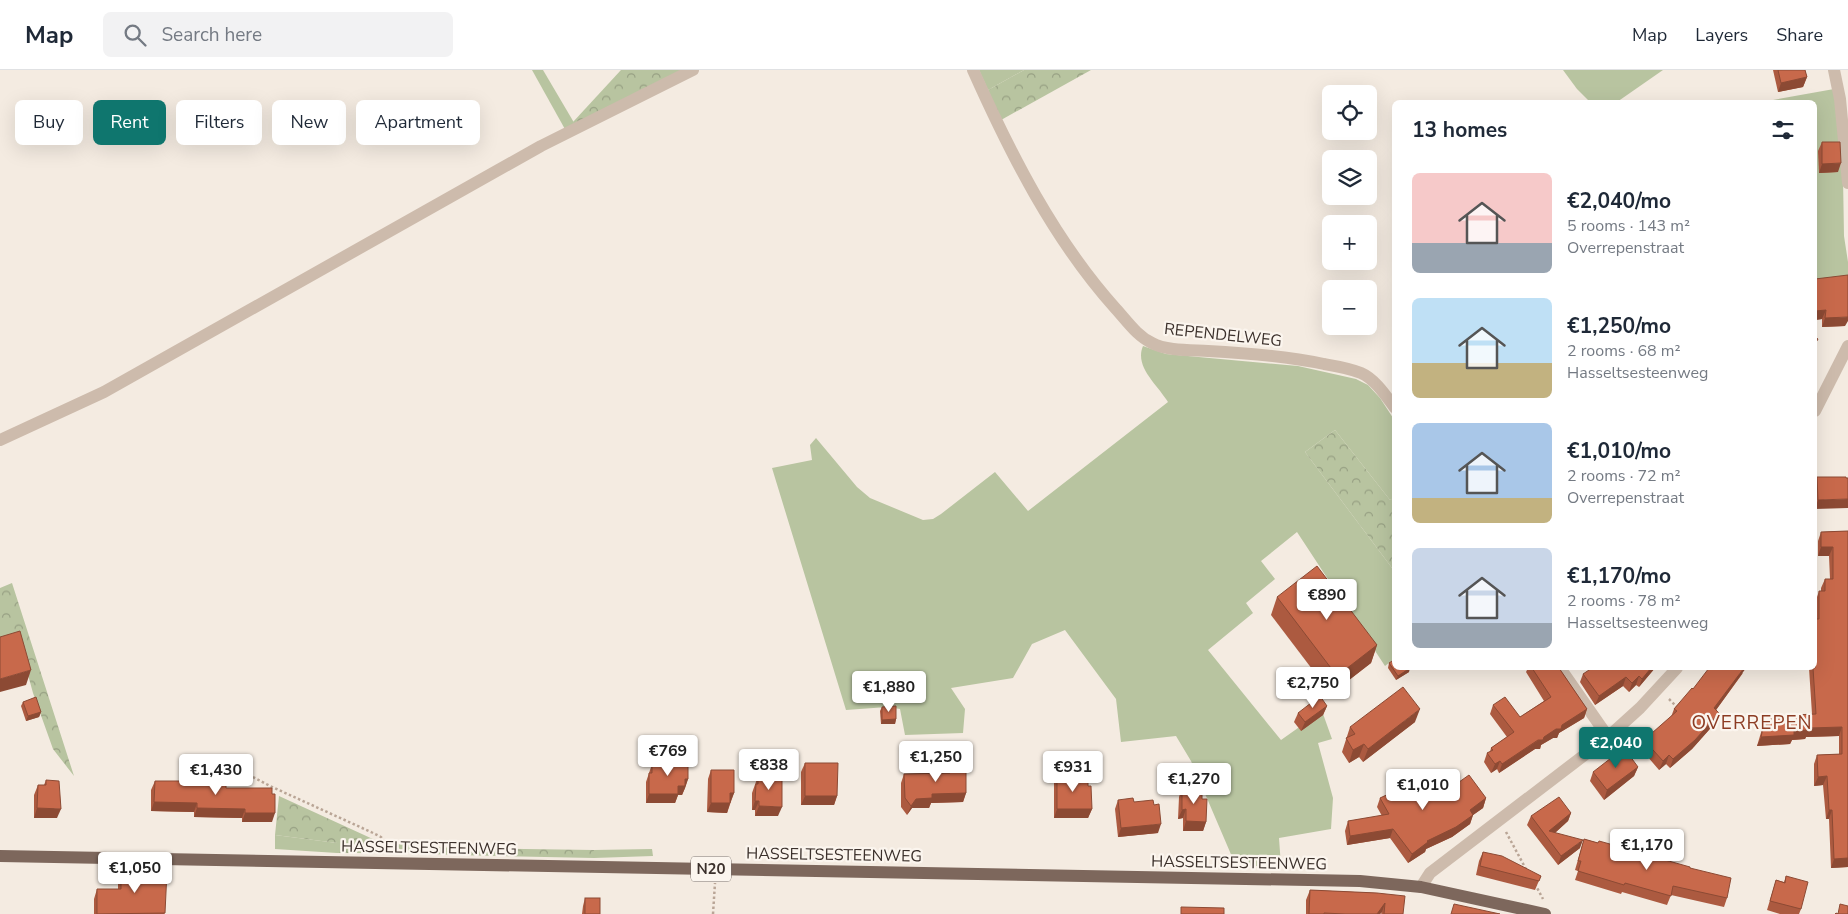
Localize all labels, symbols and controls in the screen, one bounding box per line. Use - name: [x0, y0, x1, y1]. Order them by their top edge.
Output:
- search box: [103, 12, 453, 57]
- text: Map: [25, 19, 73, 51]
- icon: search: [121, 21, 149, 49]
- text: Search here: [161, 22, 262, 48]
- text: Map: [1632, 23, 1667, 47]
- text: Layers: [1695, 23, 1748, 47]
- text: Share: [1776, 23, 1823, 47]
- map controls: [1322, 85, 1377, 335]
- button: locate: [1322, 85, 1377, 140]
- chip: Buy: [15, 100, 83, 145]
- chip: Rent: [93, 100, 166, 145]
- chip: Filters: [176, 100, 262, 145]
- chip: New: [272, 100, 346, 145]
- chip: Apartment: [356, 100, 480, 145]
- text: 13 homes: [1412, 116, 1507, 144]
- icon: filters: [1769, 116, 1797, 144]
- button: layers: [1322, 150, 1377, 205]
- text: €2,040/mo: [1567, 187, 1671, 215]
- icon: home: [1452, 193, 1512, 253]
- button: +: [1322, 215, 1377, 270]
- text: 5 rooms · 143 m²: [1567, 215, 1690, 237]
- text: Overrepenstraat: [1567, 237, 1684, 259]
- button: −: [1322, 280, 1377, 335]
- text: €1,250/mo: [1567, 312, 1671, 340]
- street label: REPENDELWEG: [1163, 318, 1283, 352]
- icon: home: [1452, 318, 1512, 378]
- text: 2 rooms · 68 m²: [1567, 340, 1680, 362]
- text: Hasseltsesteenweg: [1567, 362, 1708, 384]
- text: €1,010/mo: [1567, 437, 1671, 465]
- icon: home: [1452, 443, 1512, 503]
- text: 2 rooms · 72 m²: [1567, 465, 1680, 487]
- text: Overrepenstraat: [1567, 487, 1684, 509]
- text: €1,170/mo: [1567, 562, 1671, 590]
- icon: home: [1452, 568, 1512, 628]
- pin: €890: [1297, 578, 1357, 621]
- text: €890: [1308, 584, 1346, 606]
- text: 2 rooms · 78 m²: [1567, 590, 1680, 612]
- text: Hasseltsesteenweg: [1567, 612, 1708, 634]
- pin: €2,750: [1272, 666, 1354, 709]
- pin: €1,880: [848, 670, 930, 713]
- text: €2,750: [1287, 672, 1339, 694]
- text: €1,880: [863, 676, 915, 698]
- district label: OVERREPEN: [1691, 710, 1813, 736]
- pin: €2,040: [1575, 726, 1657, 769]
- text: €2,040: [1590, 732, 1642, 754]
- pin: €769: [638, 734, 698, 777]
- text: €769: [649, 740, 687, 762]
- pin: €1,250: [895, 740, 977, 783]
- text: €1,250: [910, 746, 962, 768]
- pin: €838: [739, 748, 799, 791]
- pin: €931: [1043, 750, 1103, 793]
- pin: €1,430: [175, 754, 257, 796]
- text: €838: [750, 754, 788, 776]
- text: €931: [1054, 756, 1092, 778]
- text: €1,430: [190, 759, 242, 781]
- pin: €1,270: [1153, 762, 1235, 805]
- text: €1,270: [1168, 768, 1220, 790]
- pin: €1,010: [1382, 768, 1464, 811]
- text: €1,010: [1397, 774, 1449, 796]
- pin: €1,170: [1606, 828, 1688, 871]
- text: €1,170: [1621, 834, 1673, 856]
- street label: HASSELTSESTEENWEG: [341, 835, 517, 861]
- street label: HASSELTSESTEENWEG: [746, 842, 922, 868]
- street label: HASSELTSESTEENWEG: [1151, 850, 1327, 876]
- pin: €1,050: [94, 852, 176, 894]
- road number: N20: [691, 856, 731, 882]
- text: €1,050: [109, 857, 161, 879]

